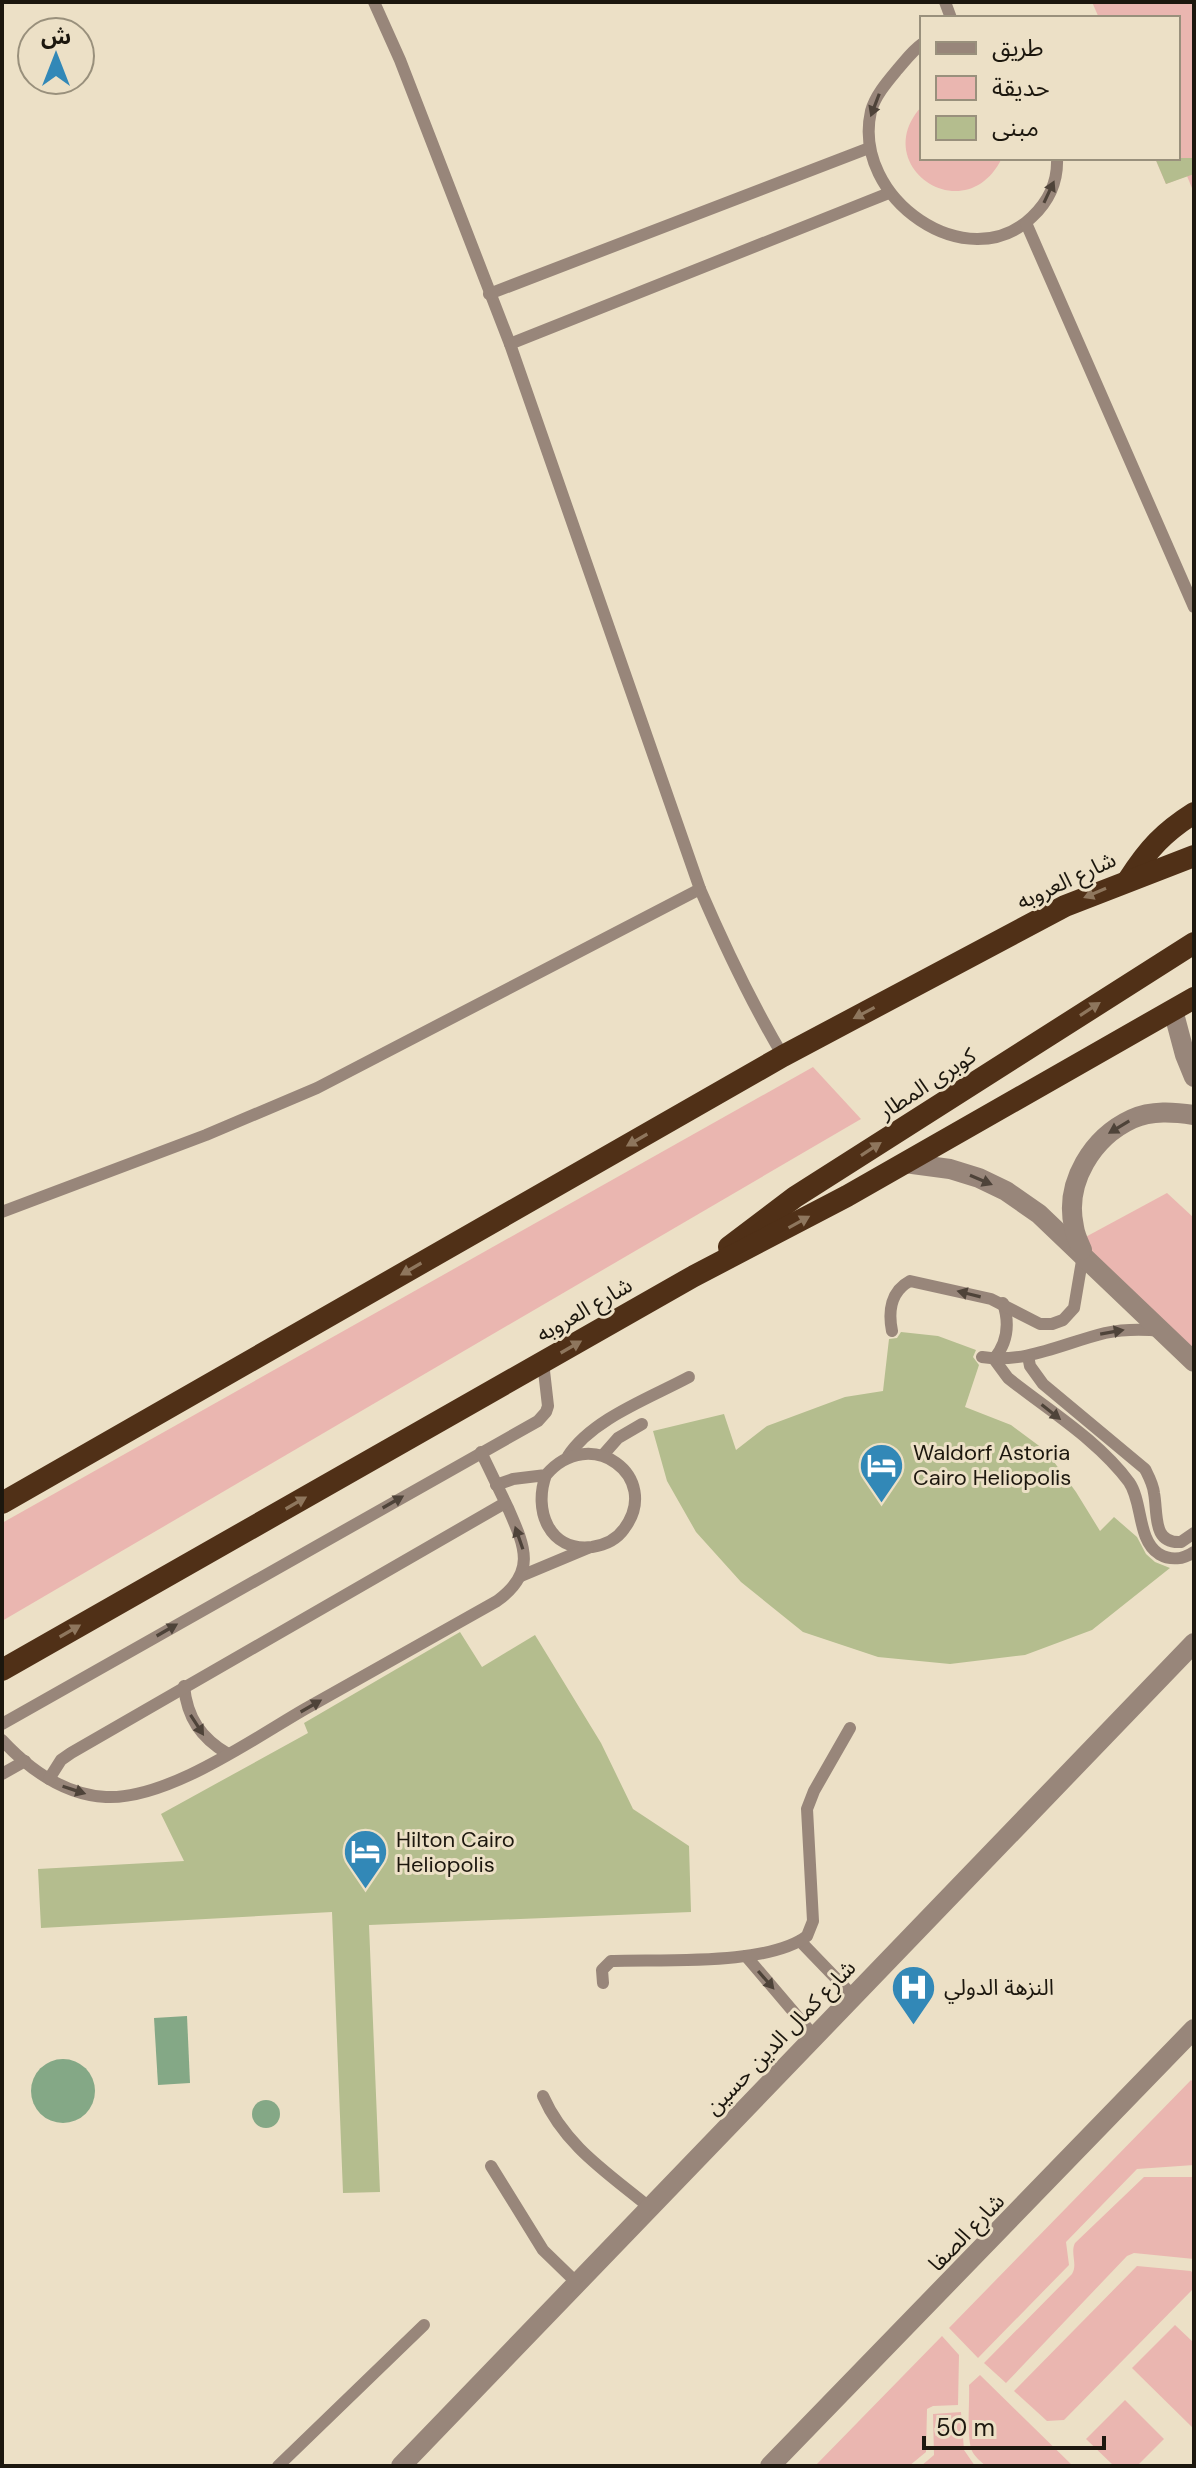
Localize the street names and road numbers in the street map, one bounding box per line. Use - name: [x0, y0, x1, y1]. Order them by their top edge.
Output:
- street label: شارع العروبه: [1012, 845, 1121, 918]
- street label: كوبرى المطار: [872, 1041, 982, 1126]
- street label: شارع العروبه: [531, 1270, 639, 1350]
- street label: شارع كمال الدين حسين: [699, 1953, 863, 2123]
- street label: شارع الصفا: [922, 2187, 1012, 2279]

